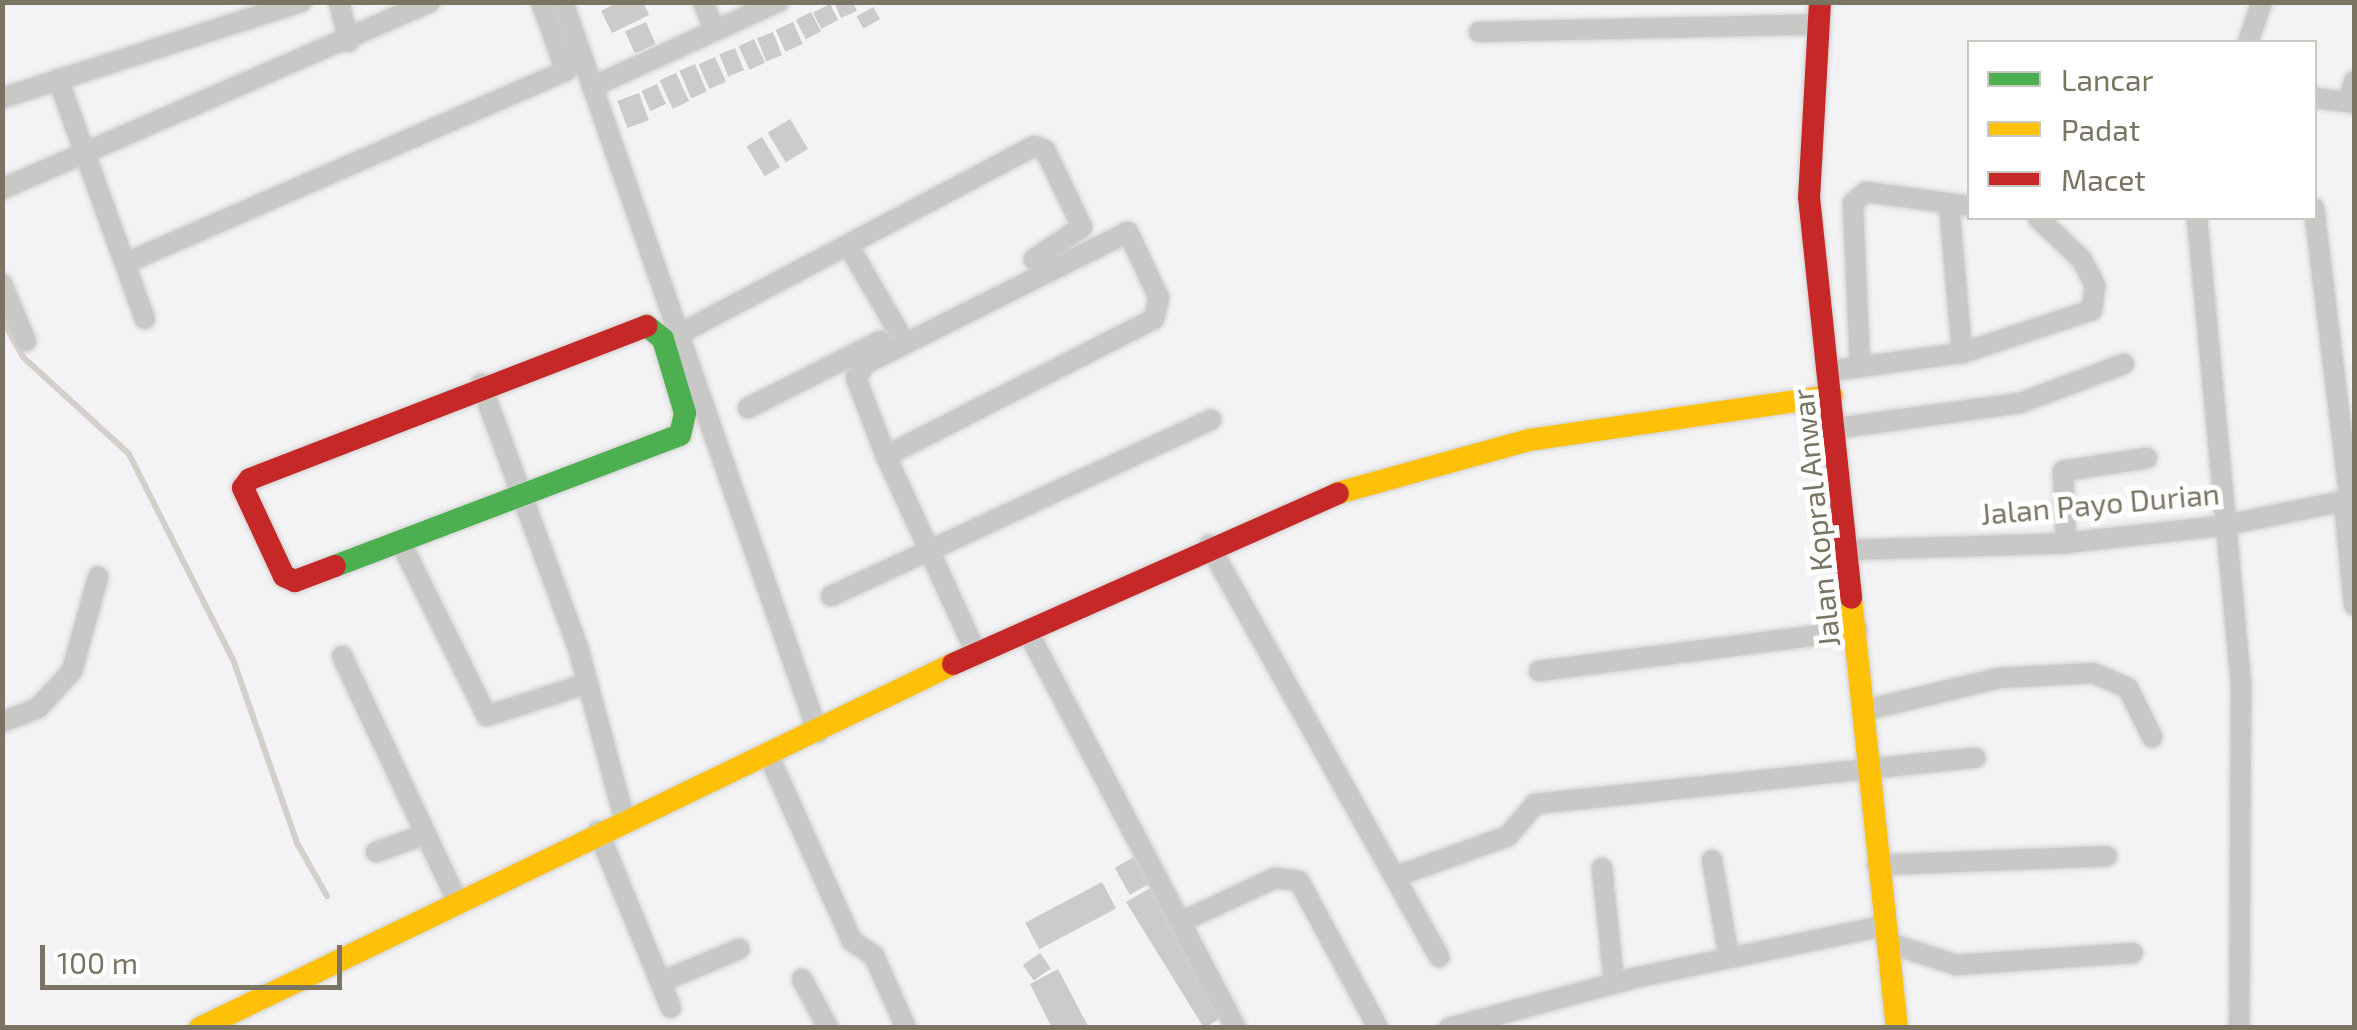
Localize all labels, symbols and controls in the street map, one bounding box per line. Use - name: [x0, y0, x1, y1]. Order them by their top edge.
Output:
- legend: [1967, 40, 2317, 220]
- text: Lancar: [2061, 61, 2154, 97]
- text: Padat: [2061, 111, 2140, 147]
- text: Macet: [2061, 161, 2146, 197]
- street label: Jalan Kopral Anwar: [1783, 386, 1847, 650]
- street label: Jalan Payo Durian: [1979, 475, 2221, 531]
- scale bar: [45, 925, 348, 987]
- text: 100 m: [57, 944, 138, 980]

